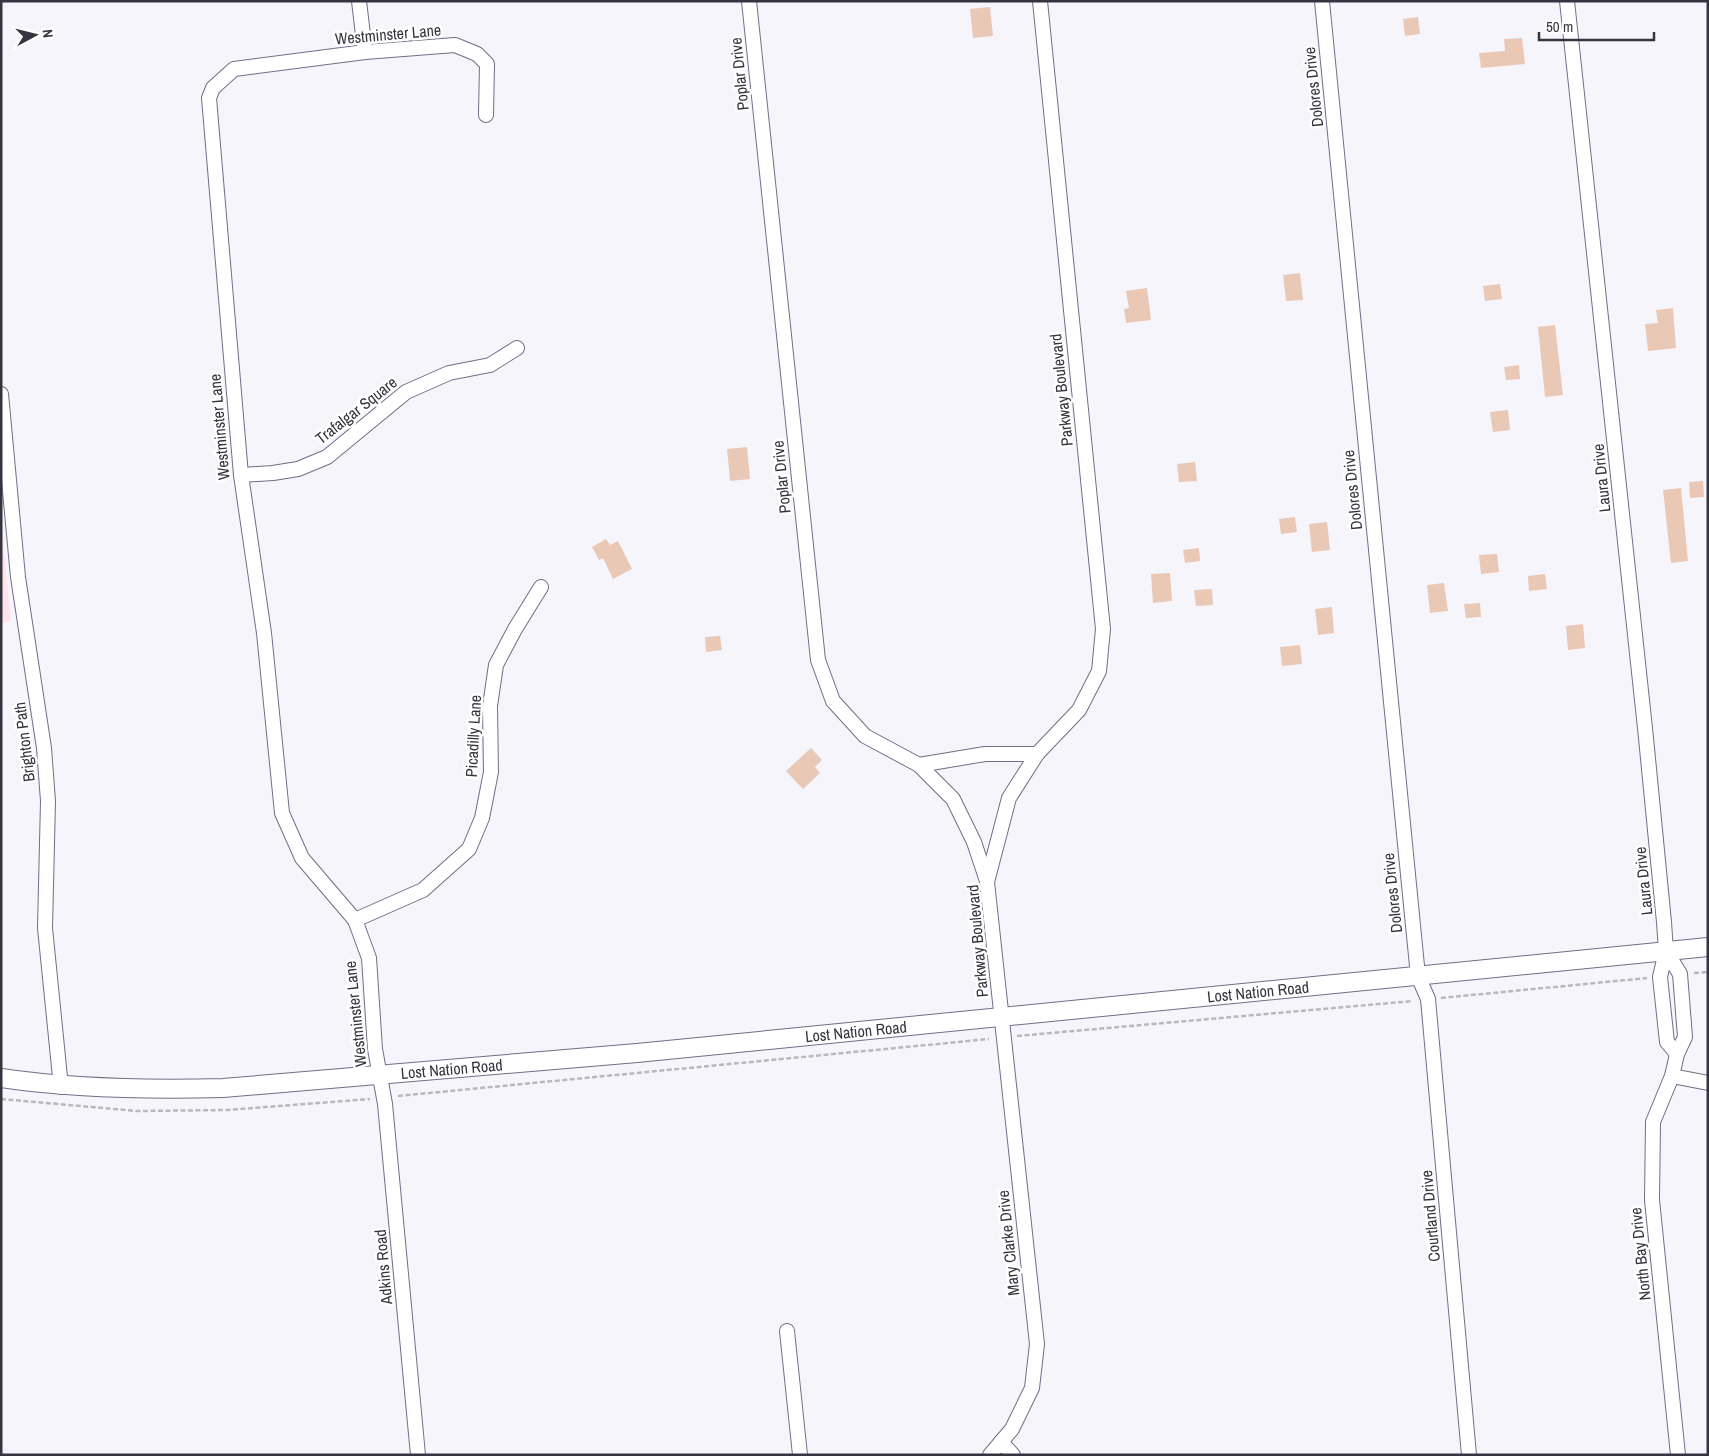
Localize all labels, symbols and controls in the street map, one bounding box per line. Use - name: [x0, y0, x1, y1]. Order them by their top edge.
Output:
- north arrow: [10, 10, 60, 60]
- scale bar: [1539, 10, 1654, 42]
- text: 50 m: [1546, 16, 1573, 37]
- street label: Westminster Lane: [334, 18, 442, 50]
- text: N: [38, 28, 57, 39]
- street label: Poplar Drive: [724, 37, 754, 111]
- street label: Dolores Drive: [1298, 46, 1328, 128]
- street label: Parkway Boulevard: [1044, 333, 1078, 447]
- street label: Trafalgar Square: [311, 371, 401, 449]
- street label: Westminster Lane: [203, 373, 235, 481]
- street label: Poplar Drive: [766, 440, 796, 514]
- street label: Laura Drive: [1586, 443, 1616, 513]
- street label: Dolores Drive: [1337, 449, 1367, 531]
- street label: Picadilly Lane: [460, 694, 486, 778]
- street label: Brighton Path: [8, 701, 40, 783]
- street label: Laura Drive: [1628, 846, 1658, 916]
- street label: Dolores Drive: [1377, 852, 1407, 934]
- street label: Parkway Boulevard: [961, 884, 993, 998]
- street label: Westminster Lane: [339, 960, 371, 1068]
- street label: Lost Nation Road: [1206, 976, 1310, 1008]
- street label: Lost Nation Road: [804, 1015, 908, 1047]
- street label: Lost Nation Road: [400, 1053, 504, 1084]
- street label: Courtland Drive: [1415, 1169, 1445, 1263]
- street label: Mary Clarke Drive: [992, 1189, 1024, 1297]
- street label: North Bay Drive: [1624, 1206, 1656, 1302]
- street label: Adkins Road: [369, 1229, 397, 1306]

